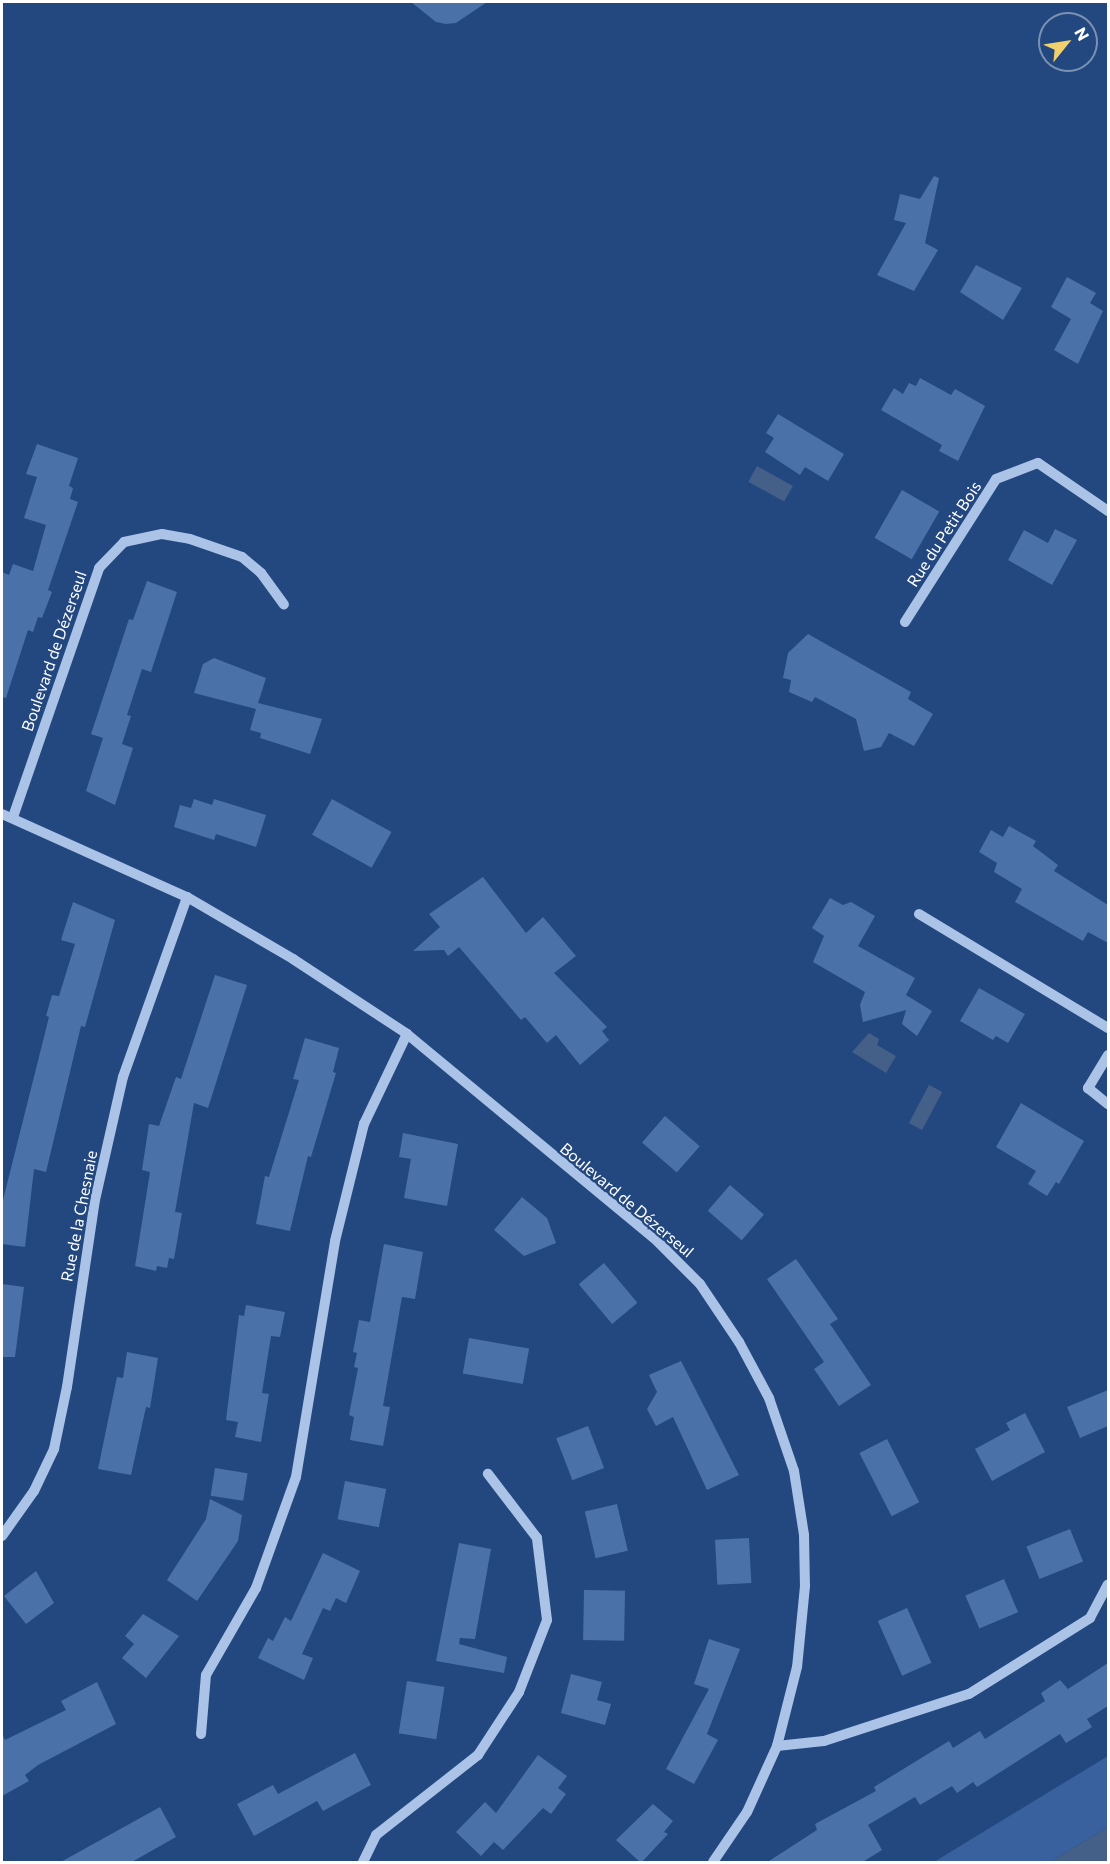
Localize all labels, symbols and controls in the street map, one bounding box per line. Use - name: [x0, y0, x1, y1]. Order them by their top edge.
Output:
- north arrow: [1038, 12, 1098, 72]
- text: N: [1071, 24, 1094, 44]
- street label: Rue du Petit Bois: [903, 478, 985, 590]
- street label: Boulevard de Dézerseul: [18, 568, 90, 734]
- street label: Boulevard de Dézerseul: [556, 1139, 698, 1261]
- street label: Rue de la Chesnaie: [57, 1149, 101, 1283]

